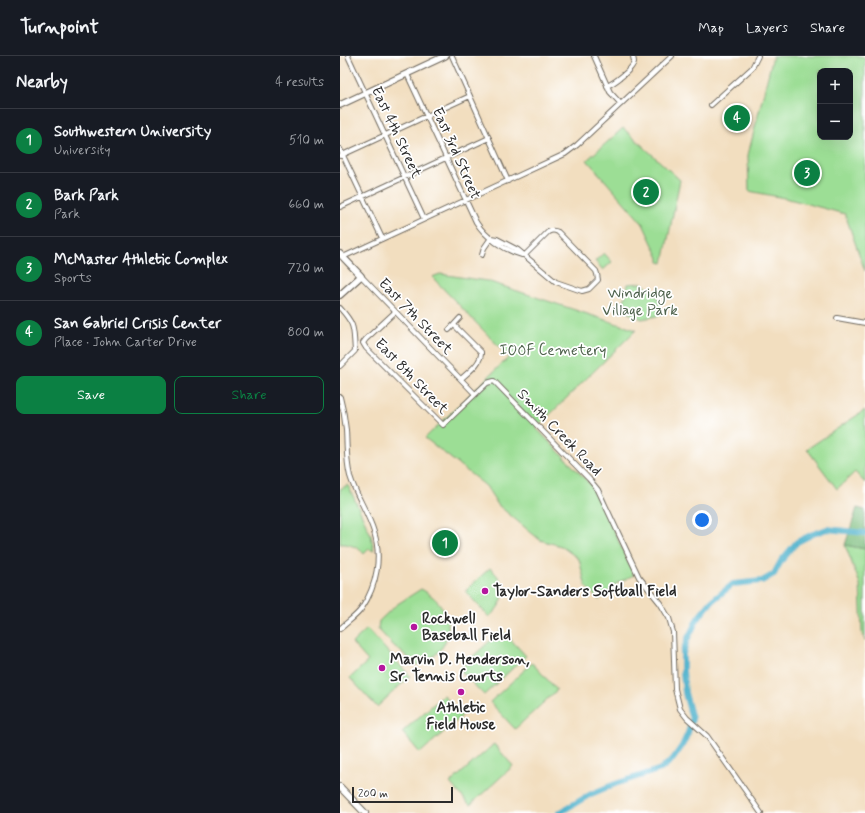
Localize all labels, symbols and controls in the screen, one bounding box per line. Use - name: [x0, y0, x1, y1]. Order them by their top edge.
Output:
- text: Turnpoint: [20, 15, 99, 40]
- text: Map: [698, 19, 724, 37]
- text: Layers: [746, 19, 788, 37]
- text: Share: [810, 19, 845, 37]
- map controls: [817, 68, 853, 140]
- button: +: [817, 68, 853, 104]
- text: Nearby: [16, 71, 68, 93]
- text: 4 results: [275, 74, 324, 91]
- street label: East 4th Street: [366, 83, 426, 182]
- pin: 4: [724, 103, 750, 133]
- street label: East 3rd Street: [427, 104, 485, 203]
- button: −: [817, 104, 853, 140]
- text: Southwestern University: [54, 122, 211, 142]
- text: 1: [26, 132, 32, 149]
- text: 510 m: [289, 132, 324, 149]
- text: University: [54, 142, 110, 159]
- pin: 3: [794, 158, 820, 188]
- pin: 2: [633, 177, 659, 207]
- text: Bark Park: [54, 186, 119, 206]
- text: 2: [26, 196, 32, 213]
- text: 660 m: [288, 196, 324, 213]
- text: Park: [54, 206, 80, 223]
- text: McMaster Athletic Complex: [54, 250, 228, 270]
- text: 3: [26, 260, 32, 277]
- text: 720 m: [288, 260, 324, 277]
- text: Sports: [54, 270, 92, 287]
- street label: East 7th Street: [374, 274, 457, 359]
- park label: Windridge Village Park: [602, 284, 678, 321]
- text: San Gabriel Crisis Center: [54, 314, 221, 334]
- text: 4: [25, 324, 33, 341]
- text: 800 m: [288, 324, 324, 341]
- text: Place · John Carter Drive: [54, 334, 197, 351]
- street label: East 8th Street: [370, 334, 453, 419]
- park label: IOOF Cemetery: [500, 341, 606, 361]
- button: Save: [16, 376, 166, 414]
- button: Share: [174, 376, 324, 414]
- street label: Smith Creek Road: [512, 385, 606, 481]
- your location: [692, 510, 712, 530]
- pin: 1: [432, 528, 458, 558]
- place label: Taylor-Sanders Softball Field: [493, 582, 677, 602]
- marker: Taylor-Sanders Softball Field: [480, 586, 490, 596]
- place label: Rockwell Baseball Field: [422, 609, 511, 646]
- marker: Rockwell Baseball Field: [409, 622, 419, 632]
- place label: Marvin D. Henderson, Sr. Tennis Courts: [390, 650, 530, 687]
- marker: Marvin D. Henderson, Sr. Tennis Courts: [377, 663, 387, 673]
- marker: Athletic Field House: [456, 687, 466, 697]
- place label: Athletic Field House: [427, 698, 496, 735]
- scale bar: [352, 785, 453, 804]
- text: 200 m: [358, 787, 388, 801]

